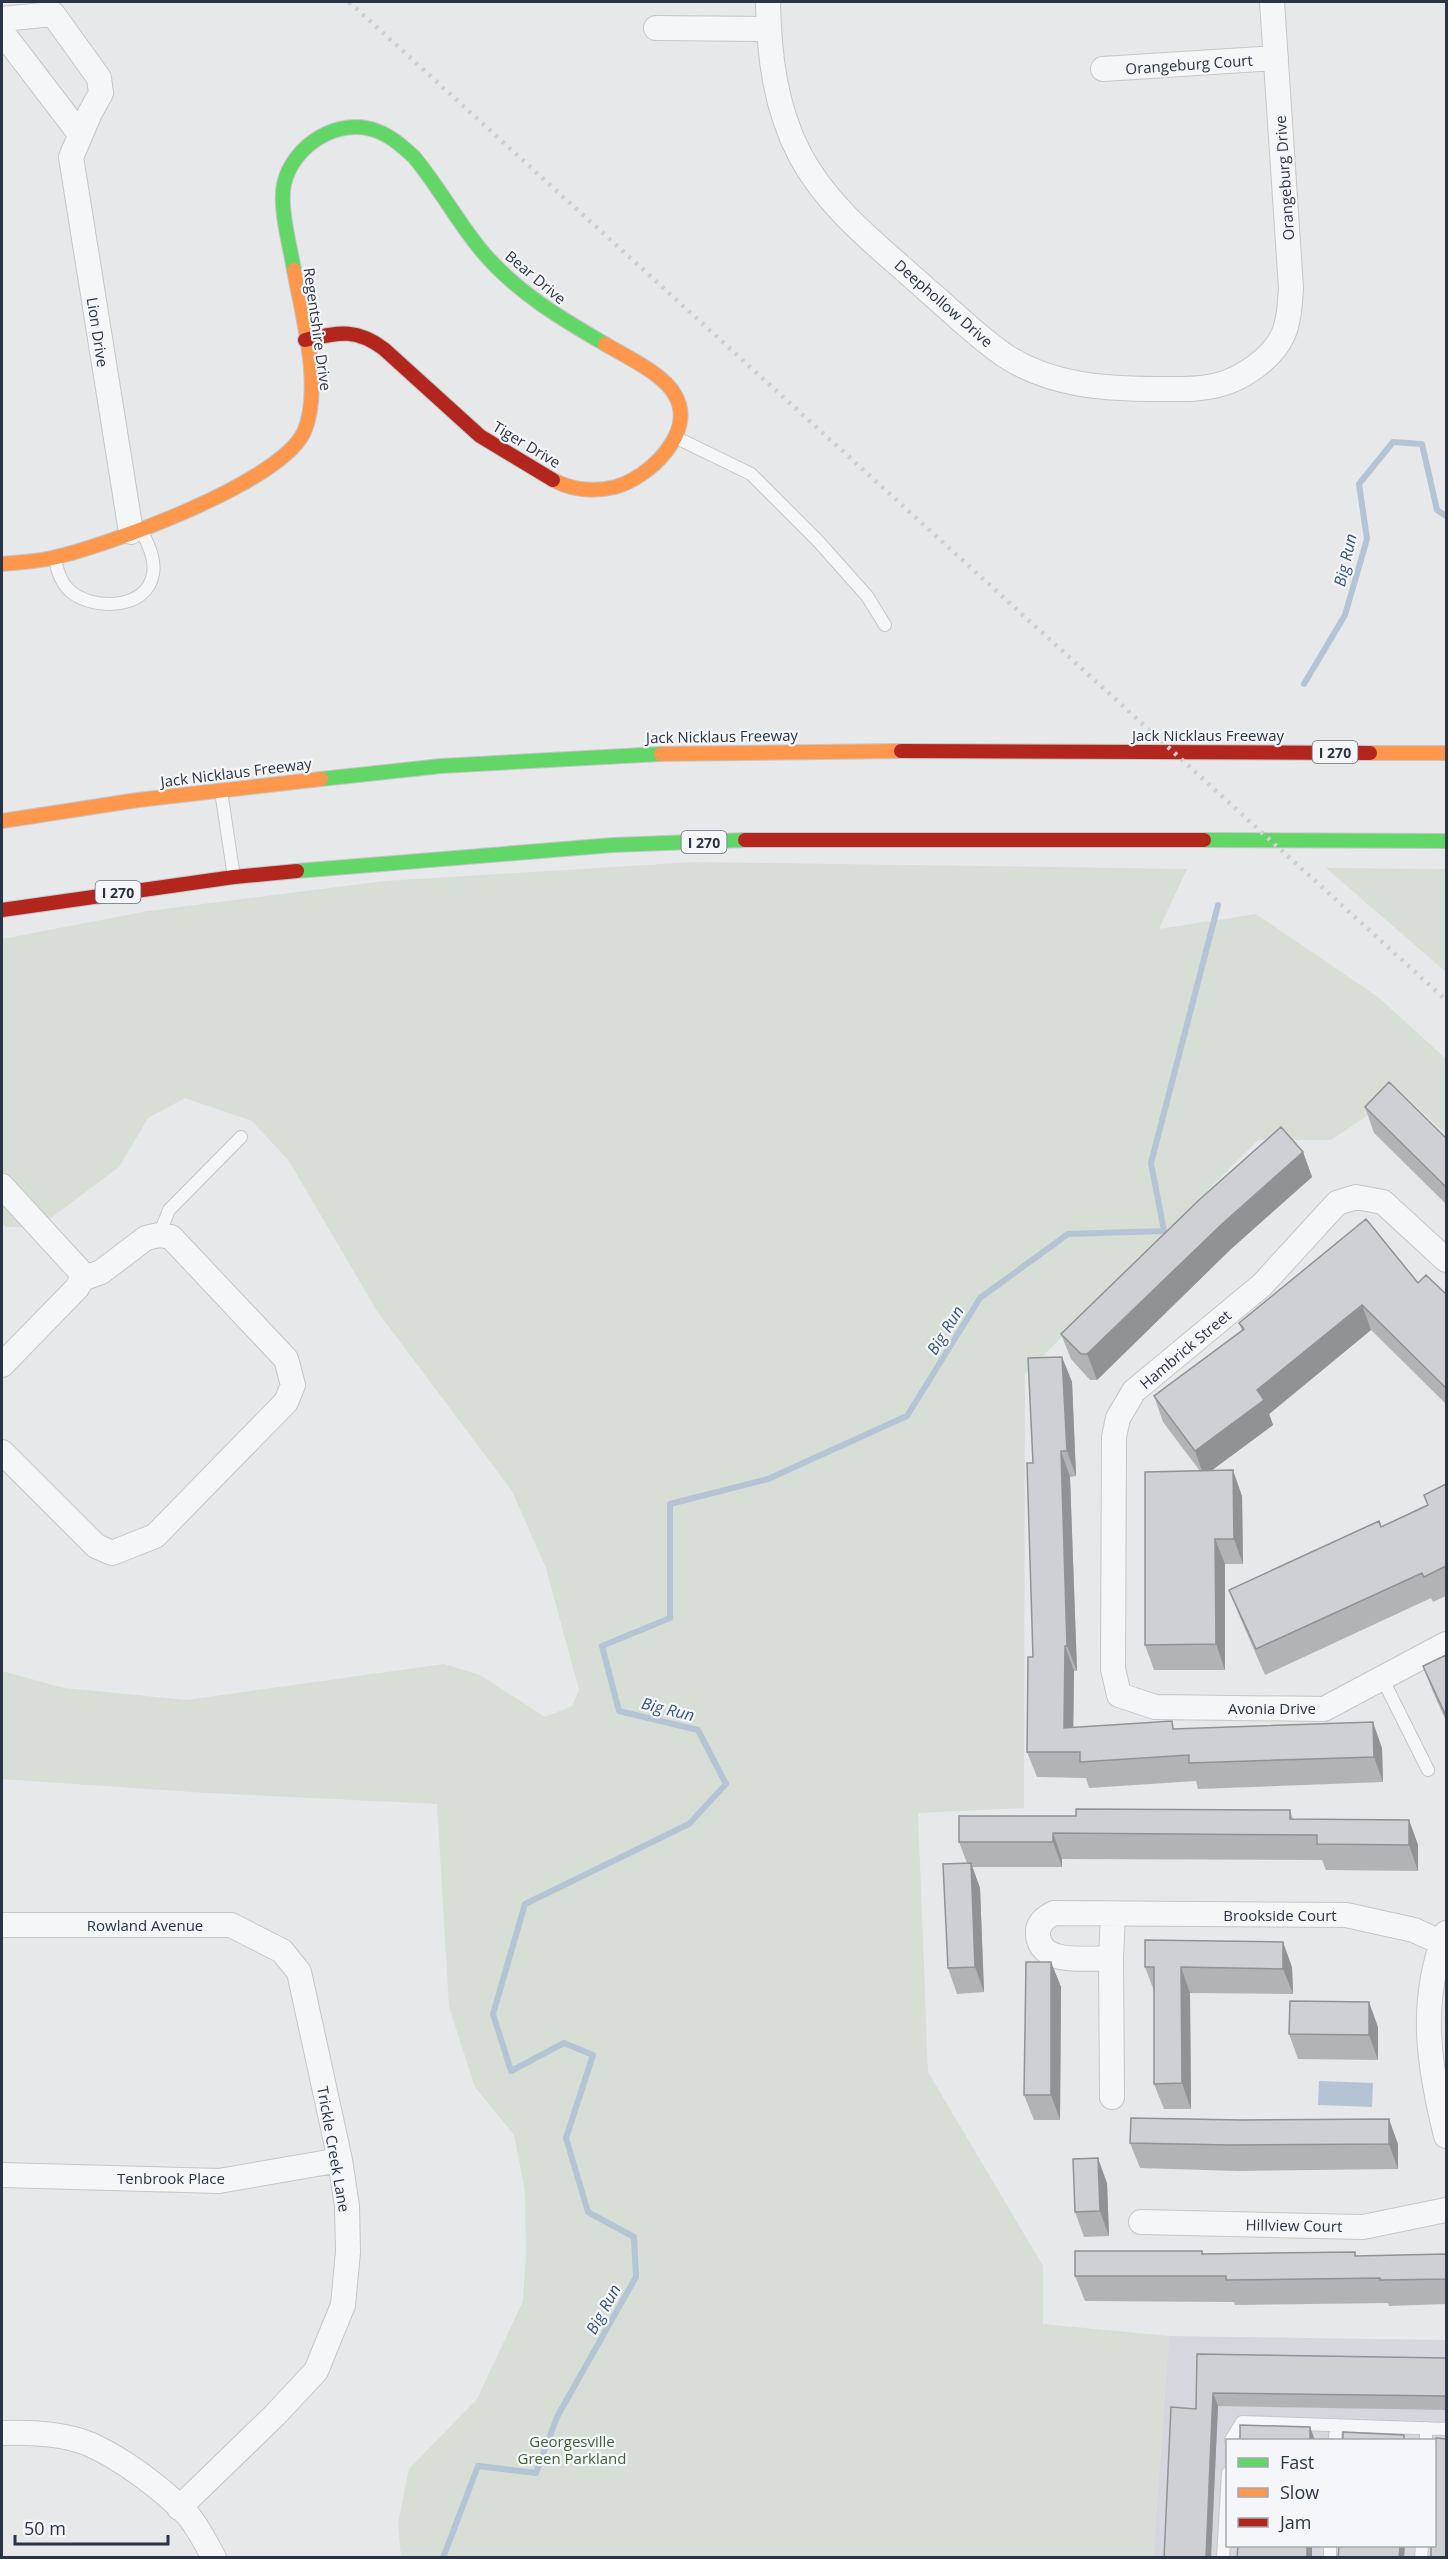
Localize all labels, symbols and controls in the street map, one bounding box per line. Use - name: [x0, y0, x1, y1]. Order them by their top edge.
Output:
- street label: Orangeburg Court: [1125, 50, 1253, 78]
- street label: Orangeburg Drive: [1270, 115, 1298, 241]
- street label: Bear Drive: [502, 246, 570, 308]
- street label: Deephollow Drive: [891, 255, 997, 351]
- street label: Regentshire Drive: [299, 266, 337, 392]
- street label: Lion Drive: [83, 296, 113, 368]
- street label: Tiger Drive: [490, 416, 564, 472]
- water label: Big Run: [1328, 531, 1362, 589]
- street label: Jack Nicklaus Freeway: [644, 725, 799, 747]
- street label: Jack Nicklaus Freeway: [1130, 725, 1284, 745]
- road number: I 270: [1312, 741, 1358, 763]
- street label: Jack Nicklaus Freeway: [157, 753, 313, 791]
- road number: I 270: [682, 831, 726, 853]
- road number: I 270: [96, 881, 140, 903]
- water label: Big Run: [921, 1301, 969, 1359]
- street label: Hambrick Street: [1135, 1305, 1235, 1393]
- water label: Big Run: [639, 1692, 697, 1726]
- street label: Avonia Drive: [1228, 1698, 1316, 1718]
- street label: Brookside Court: [1223, 1905, 1337, 1925]
- street label: Rowland Avenue: [87, 1915, 203, 1935]
- street label: Trickle Creek Lane: [313, 2085, 355, 2213]
- street label: Tenbrook Place: [117, 2168, 225, 2188]
- street label: Hillview Court: [1245, 2214, 1343, 2236]
- water label: Big Run: [580, 2280, 626, 2338]
- park label: Georgesville Green Parkland: [518, 2431, 626, 2468]
- legend: [1226, 2439, 1436, 2547]
- text: Fast: [1280, 2450, 1314, 2474]
- text: Slow: [1280, 2480, 1319, 2504]
- scale bar: [15, 2508, 168, 2546]
- text: Jam: [1278, 2510, 1312, 2534]
- text: 50 m: [24, 2516, 66, 2540]

